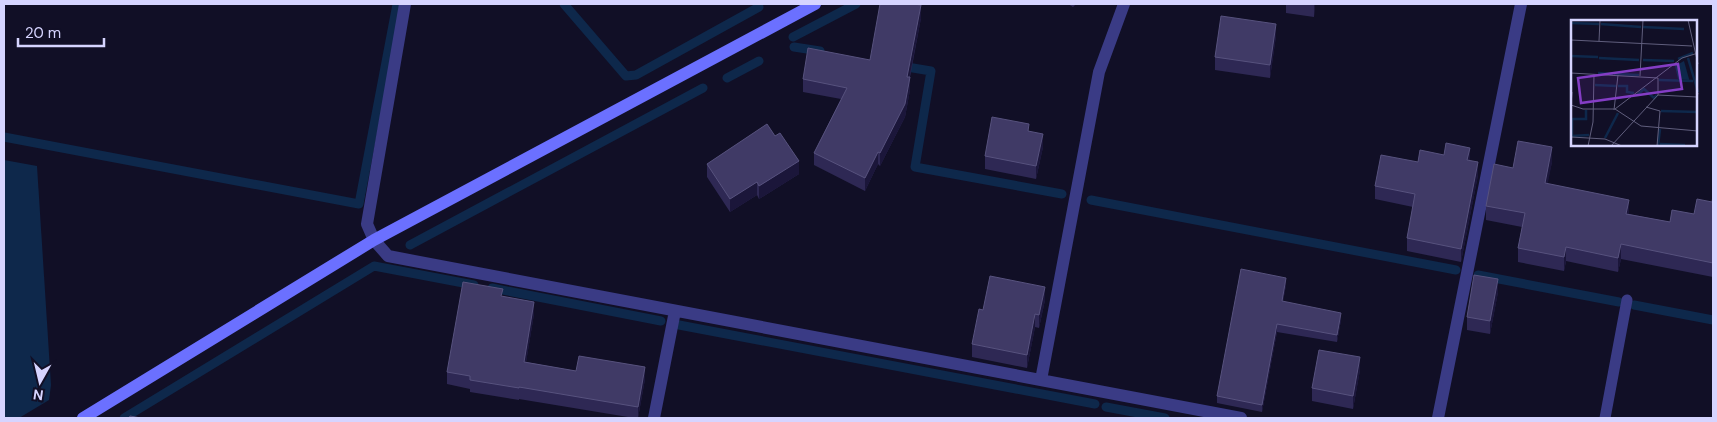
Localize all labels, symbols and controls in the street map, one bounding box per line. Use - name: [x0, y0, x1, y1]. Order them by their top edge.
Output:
- scale bar: [18, 15, 104, 47]
- inset map: [1571, 20, 1697, 146]
- text: 20 m: [25, 23, 61, 43]
- north arrow: [15, 357, 65, 407]
- text: N: [32, 385, 45, 404]

